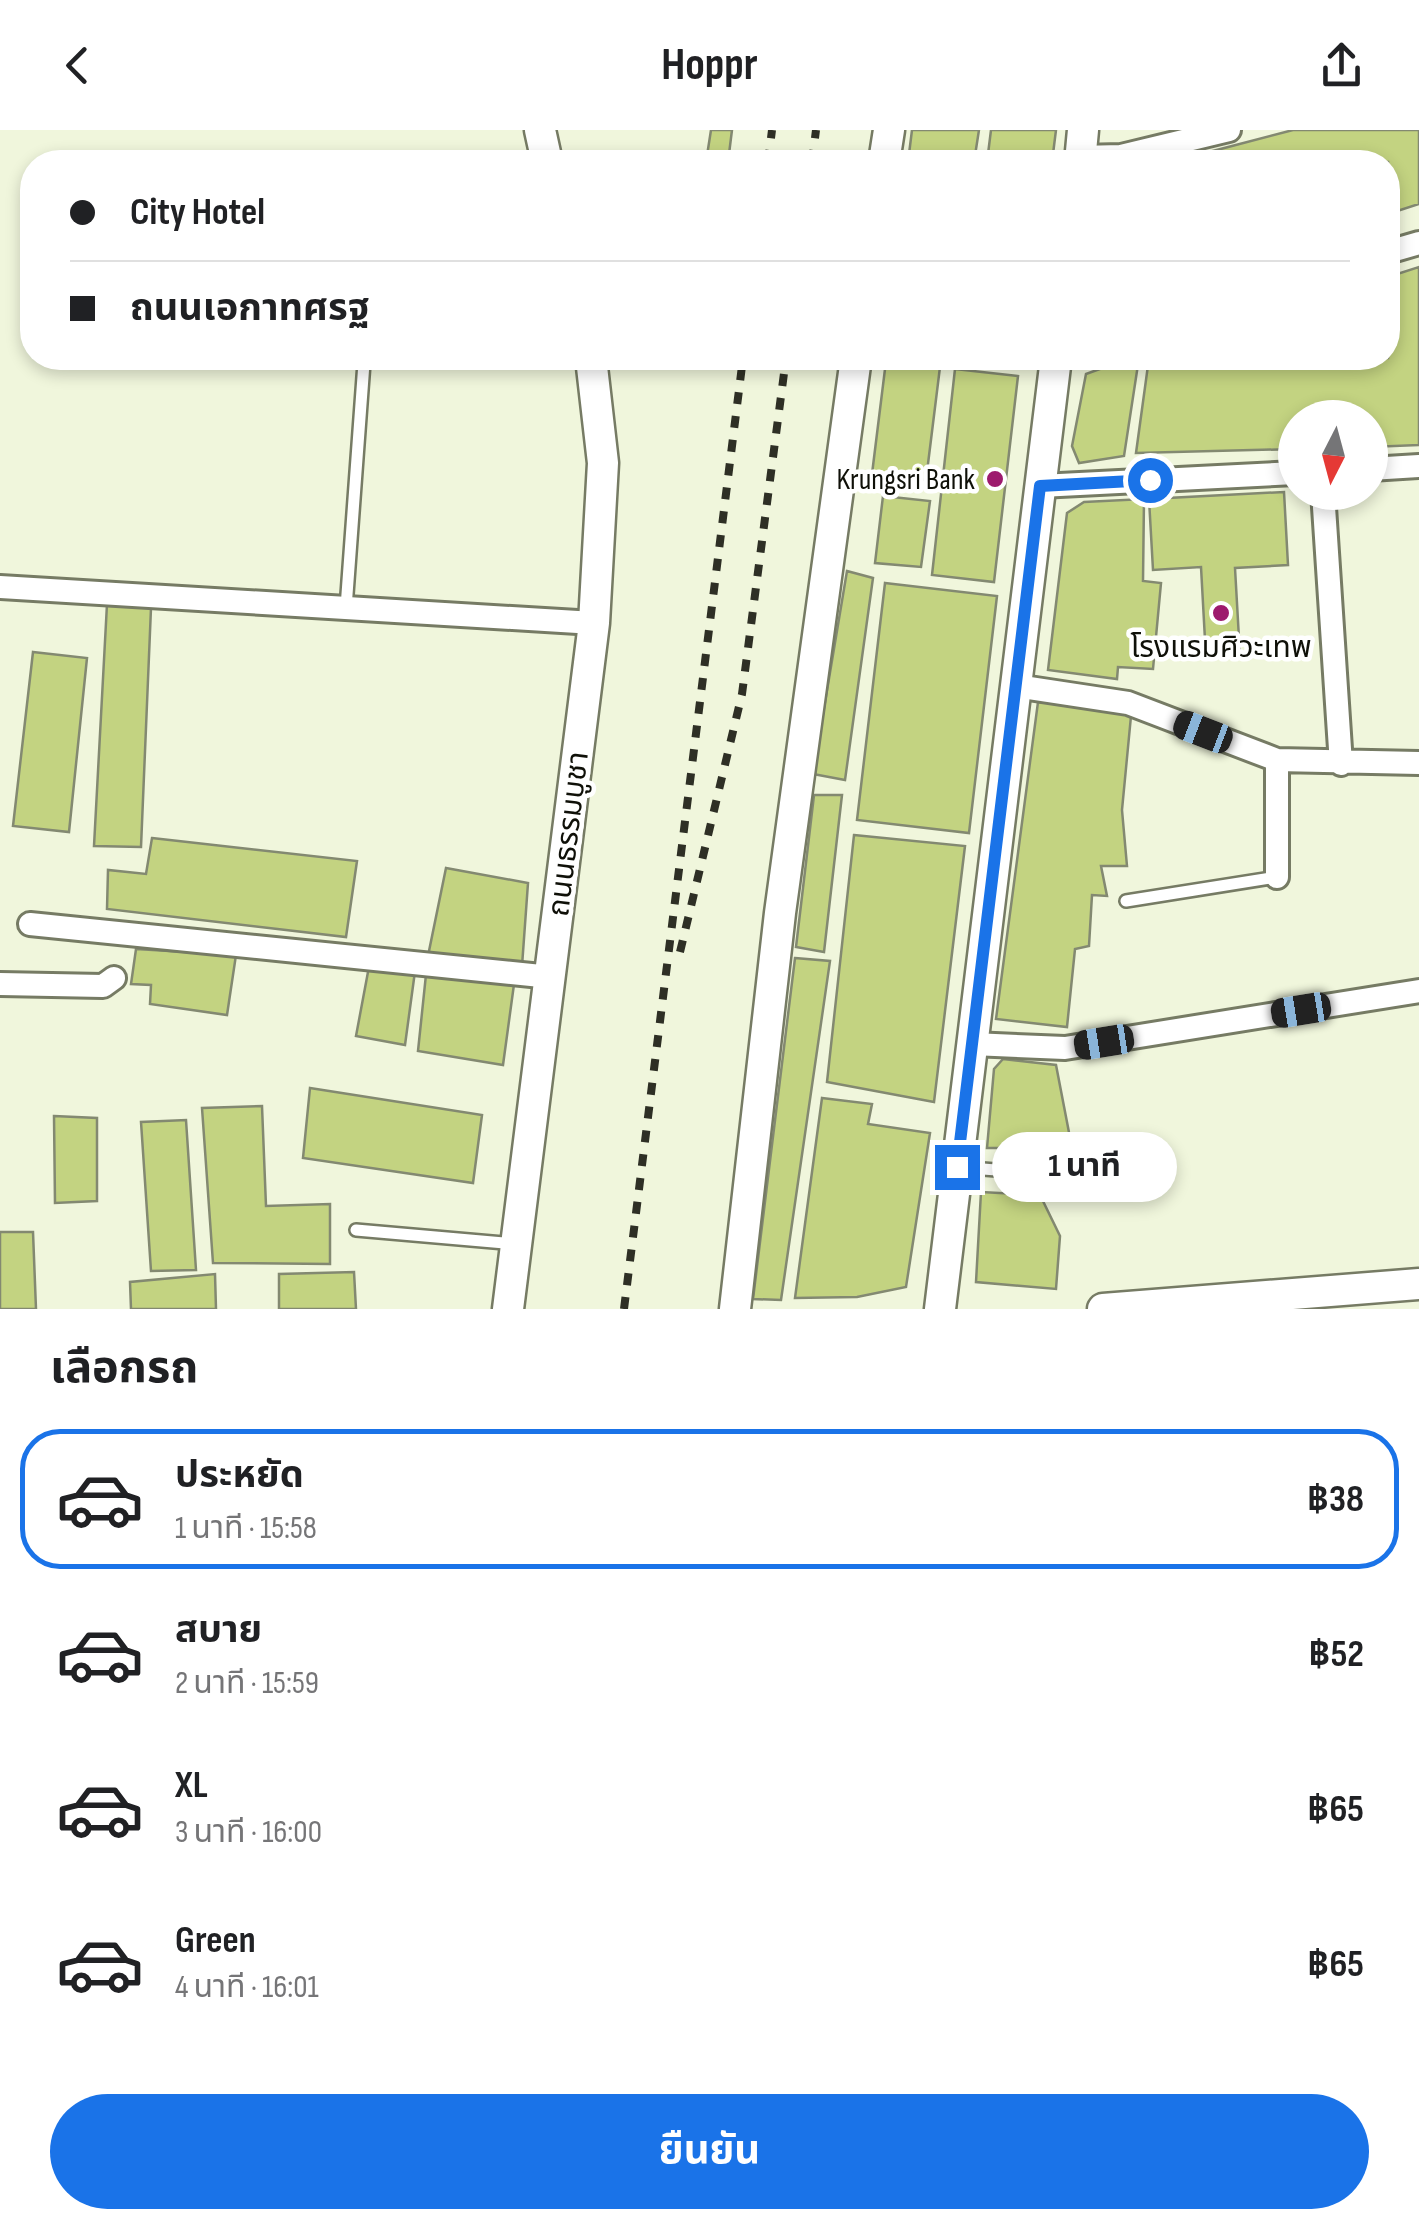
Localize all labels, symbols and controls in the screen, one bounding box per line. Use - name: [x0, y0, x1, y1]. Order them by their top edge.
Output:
- icon: back: [50, 38, 105, 93]
- text: Hoppr: [661, 38, 758, 93]
- icon: share: [1314, 38, 1369, 93]
- text: City Hotel: [130, 190, 265, 235]
- text: ถนนเอกาทศรฐ: [130, 286, 369, 331]
- north arrow: [1278, 400, 1388, 510]
- map controls: [1278, 400, 1388, 510]
- route start: [1128, 458, 1173, 503]
- place label: Krungsri Bank: [837, 462, 976, 498]
- marker: Krungsri Bank: [984, 468, 1006, 490]
- marker: โรงแรมศิวะเทพ: [1210, 602, 1232, 624]
- place label: โรงแรมศิวะเทพ: [1130, 630, 1312, 666]
- car: [1170, 707, 1236, 757]
- street label: ถนนธรรมบูชา: [541, 750, 597, 919]
- car: [1269, 990, 1333, 1030]
- car: [1072, 1022, 1136, 1062]
- callout: 1 นาที: [992, 1132, 1177, 1202]
- route end: [935, 1145, 980, 1190]
- text: 1 นาที: [1048, 1147, 1121, 1186]
- text: เลือกรถ: [50, 1341, 198, 1396]
- text: ประหยัด: [175, 1453, 304, 1498]
- icon: car: [55, 1454, 145, 1544]
- text: ฿38: [1307, 1477, 1364, 1522]
- text: 1 นาที · 15:58: [175, 1509, 317, 1548]
- text: สบาย: [175, 1608, 262, 1653]
- icon: car: [55, 1609, 145, 1699]
- text: ฿52: [1309, 1632, 1364, 1677]
- text: 2 นาที · 15:59: [175, 1664, 319, 1703]
- text: XL: [175, 1763, 208, 1808]
- icon: car: [55, 1764, 145, 1854]
- text: ฿65: [1307, 1787, 1364, 1832]
- text: 3 นาที · 16:00: [175, 1813, 322, 1852]
- text: Green: [175, 1918, 256, 1963]
- icon: car: [55, 1919, 145, 2009]
- text: ฿65: [1307, 1942, 1364, 1987]
- text: 4 นาที · 16:01: [175, 1968, 319, 2007]
- button: ยืนยัน: [50, 2094, 1369, 2209]

